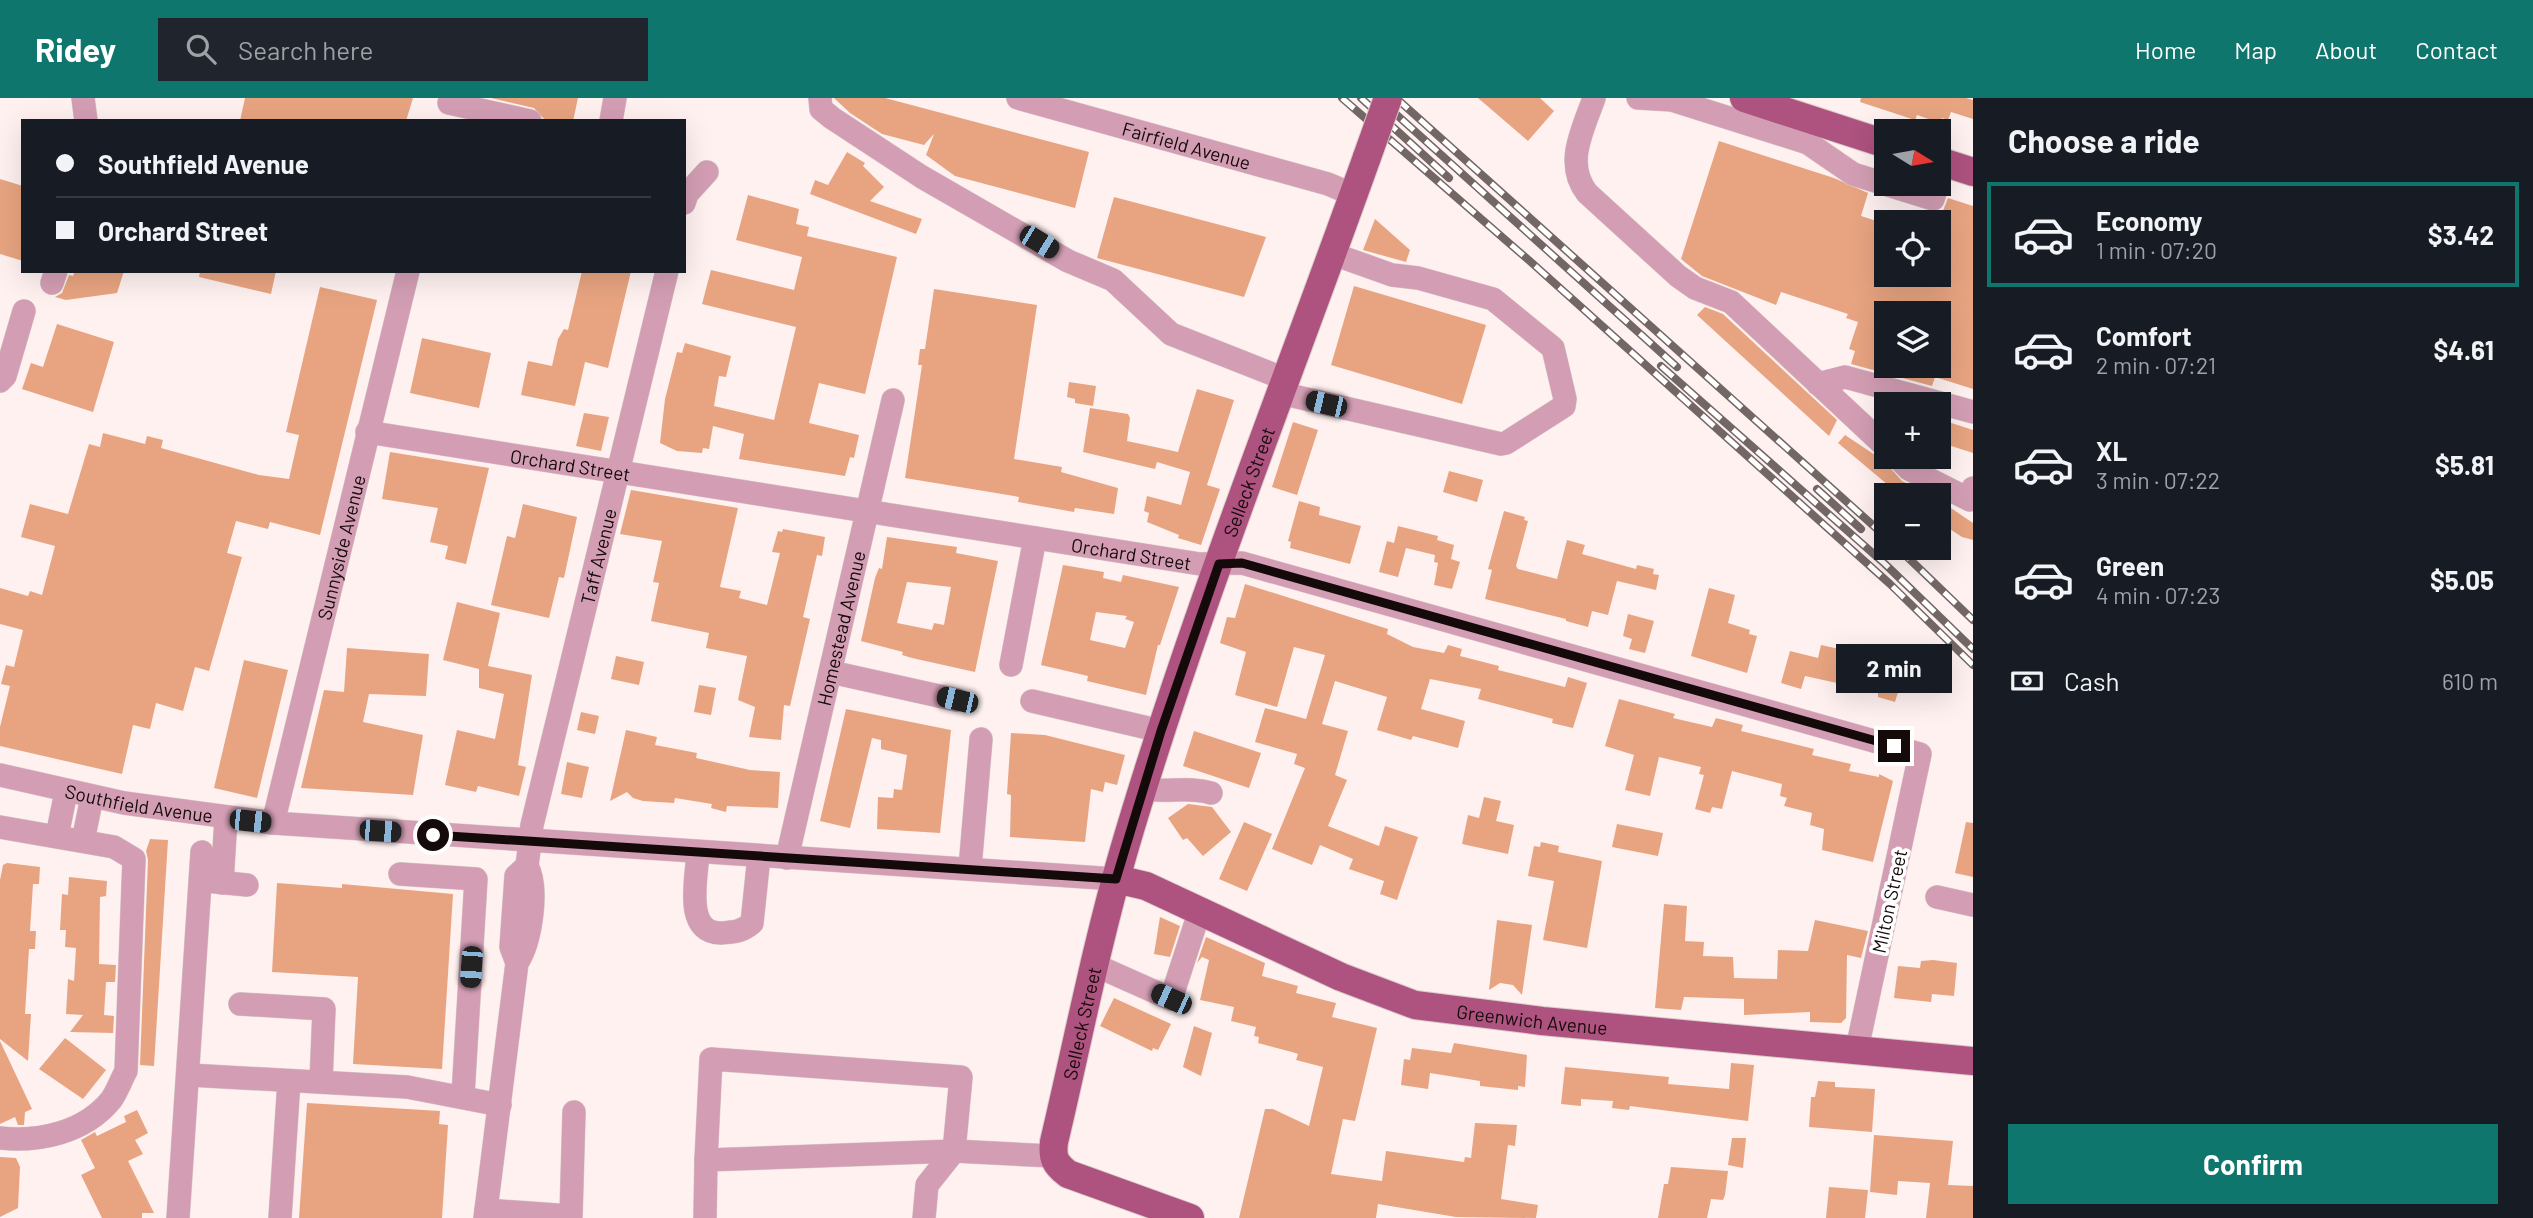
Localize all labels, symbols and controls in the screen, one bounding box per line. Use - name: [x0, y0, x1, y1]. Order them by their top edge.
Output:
- search box: [158, 18, 648, 81]
- text: Ridey: [35, 29, 116, 69]
- icon: search: [182, 30, 220, 68]
- text: Search here: [238, 34, 373, 65]
- text: Home: [2135, 35, 2196, 64]
- text: Map: [2234, 35, 2277, 64]
- text: About: [2315, 35, 2377, 64]
- text: Contact: [2415, 35, 2498, 64]
- street label: Fairfield Avenue: [1120, 116, 1254, 174]
- north arrow: [1874, 119, 1951, 196]
- map controls: [1874, 119, 1951, 560]
- text: Choose a ride: [2008, 121, 2200, 159]
- text: Southfield Avenue: [98, 148, 309, 179]
- icon: car: [2012, 203, 2075, 266]
- text: Economy: [2096, 205, 2202, 236]
- button: locate: [1874, 210, 1951, 287]
- text: Orchard Street: [98, 215, 268, 246]
- text: $3.42: [2428, 219, 2494, 250]
- car: [1016, 222, 1063, 262]
- text: 1 min · 07:20: [2096, 236, 2217, 264]
- button: layers: [1874, 301, 1951, 378]
- icon: car: [2012, 318, 2075, 381]
- text: Comfort: [2096, 320, 2192, 351]
- text: $4.61: [2433, 334, 2494, 365]
- text: 2 min · 07:21: [2096, 351, 2216, 379]
- car: [1304, 389, 1349, 419]
- button: +: [1874, 392, 1951, 469]
- street label: Selleck Street: [1217, 424, 1279, 540]
- icon: car: [2012, 433, 2075, 496]
- text: XL: [2096, 435, 2127, 466]
- street label: Orchard Street: [509, 443, 632, 485]
- text: $5.81: [2435, 449, 2494, 480]
- text: 3 min · 07:22: [2096, 466, 2220, 494]
- street label: Sunnyside Avenue: [312, 472, 369, 622]
- button: −: [1874, 483, 1951, 560]
- street label: Taff Avenue: [575, 506, 620, 606]
- street label: Orchard Street: [1070, 532, 1193, 574]
- street label: Homestead Avenue: [811, 548, 869, 708]
- icon: car: [2012, 548, 2075, 611]
- text: Green: [2096, 550, 2164, 581]
- text: $5.05: [2430, 564, 2494, 595]
- text: 4 min · 07:23: [2096, 581, 2220, 609]
- callout: 2 min: [1836, 644, 1952, 694]
- text: 2 min: [1866, 654, 1922, 682]
- icon: cash: [2008, 662, 2046, 700]
- text: Cash: [2064, 665, 2119, 696]
- text: 610 m: [2442, 667, 2498, 695]
- car: [935, 685, 980, 715]
- route end: [1878, 730, 1910, 762]
- street label: Southfield Avenue: [63, 779, 214, 826]
- car: [229, 808, 272, 834]
- car: [359, 819, 402, 843]
- route start: [417, 819, 449, 851]
- street label: Milton Street: [1867, 847, 1911, 955]
- car: [460, 945, 483, 989]
- street label: Selleck Street: [1057, 964, 1105, 1082]
- car: [1148, 981, 1195, 1017]
- street label: Greenwich Avenue: [1455, 999, 1609, 1039]
- button: Confirm: [2008, 1124, 2498, 1204]

